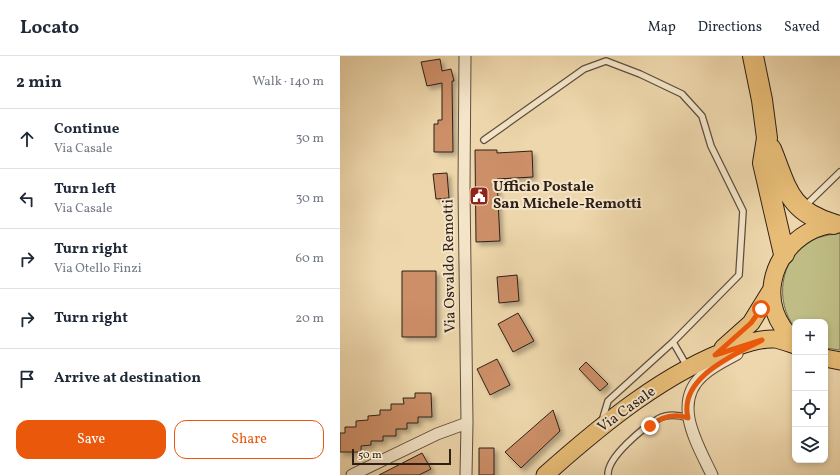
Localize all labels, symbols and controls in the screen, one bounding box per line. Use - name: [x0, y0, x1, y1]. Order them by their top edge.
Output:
- text: Locato: [20, 15, 79, 41]
- text: Map: [648, 18, 676, 37]
- text: Directions: [698, 18, 762, 37]
- text: Saved: [784, 18, 820, 37]
- text: 2 min: [16, 71, 62, 94]
- text: Walk · 140 m: [252, 73, 324, 91]
- text: Continue: [54, 119, 119, 140]
- icon: ahead: [16, 128, 38, 150]
- text: 30 m: [296, 130, 324, 148]
- text: Via Casale: [54, 140, 112, 158]
- place label: Ufficio Postale San Michele-Remotti: [493, 177, 642, 215]
- text: Turn left: [54, 179, 116, 200]
- public building icon: Ufficio Postale San Michele-Remotti: [468, 185, 490, 207]
- icon: left: [16, 188, 38, 210]
- text: 30 m: [296, 190, 324, 208]
- street label: Via Osvaldo Remotti: [438, 199, 462, 333]
- text: Via Casale: [54, 200, 112, 218]
- text: Turn right: [54, 239, 128, 260]
- icon: right: [16, 248, 38, 270]
- text: 60 m: [296, 250, 324, 268]
- text: Via Otello Finzi: [54, 260, 142, 278]
- route start: [752, 300, 770, 318]
- icon: right: [16, 308, 38, 330]
- text: Turn right: [54, 308, 128, 329]
- text: 20 m: [295, 310, 324, 328]
- map controls: [792, 319, 828, 463]
- button: +: [792, 319, 828, 355]
- button: −: [792, 355, 828, 391]
- icon: arrive: [16, 368, 38, 390]
- text: Arrive at destination: [54, 368, 201, 389]
- street label: Via Casale: [594, 382, 660, 438]
- button: locate: [792, 391, 828, 427]
- route end: [641, 417, 659, 435]
- button: Save: [16, 420, 166, 459]
- button: Share: [174, 420, 324, 459]
- button: layers: [792, 427, 828, 463]
- scale bar: [352, 447, 451, 466]
- text: 50 m: [358, 448, 382, 463]

